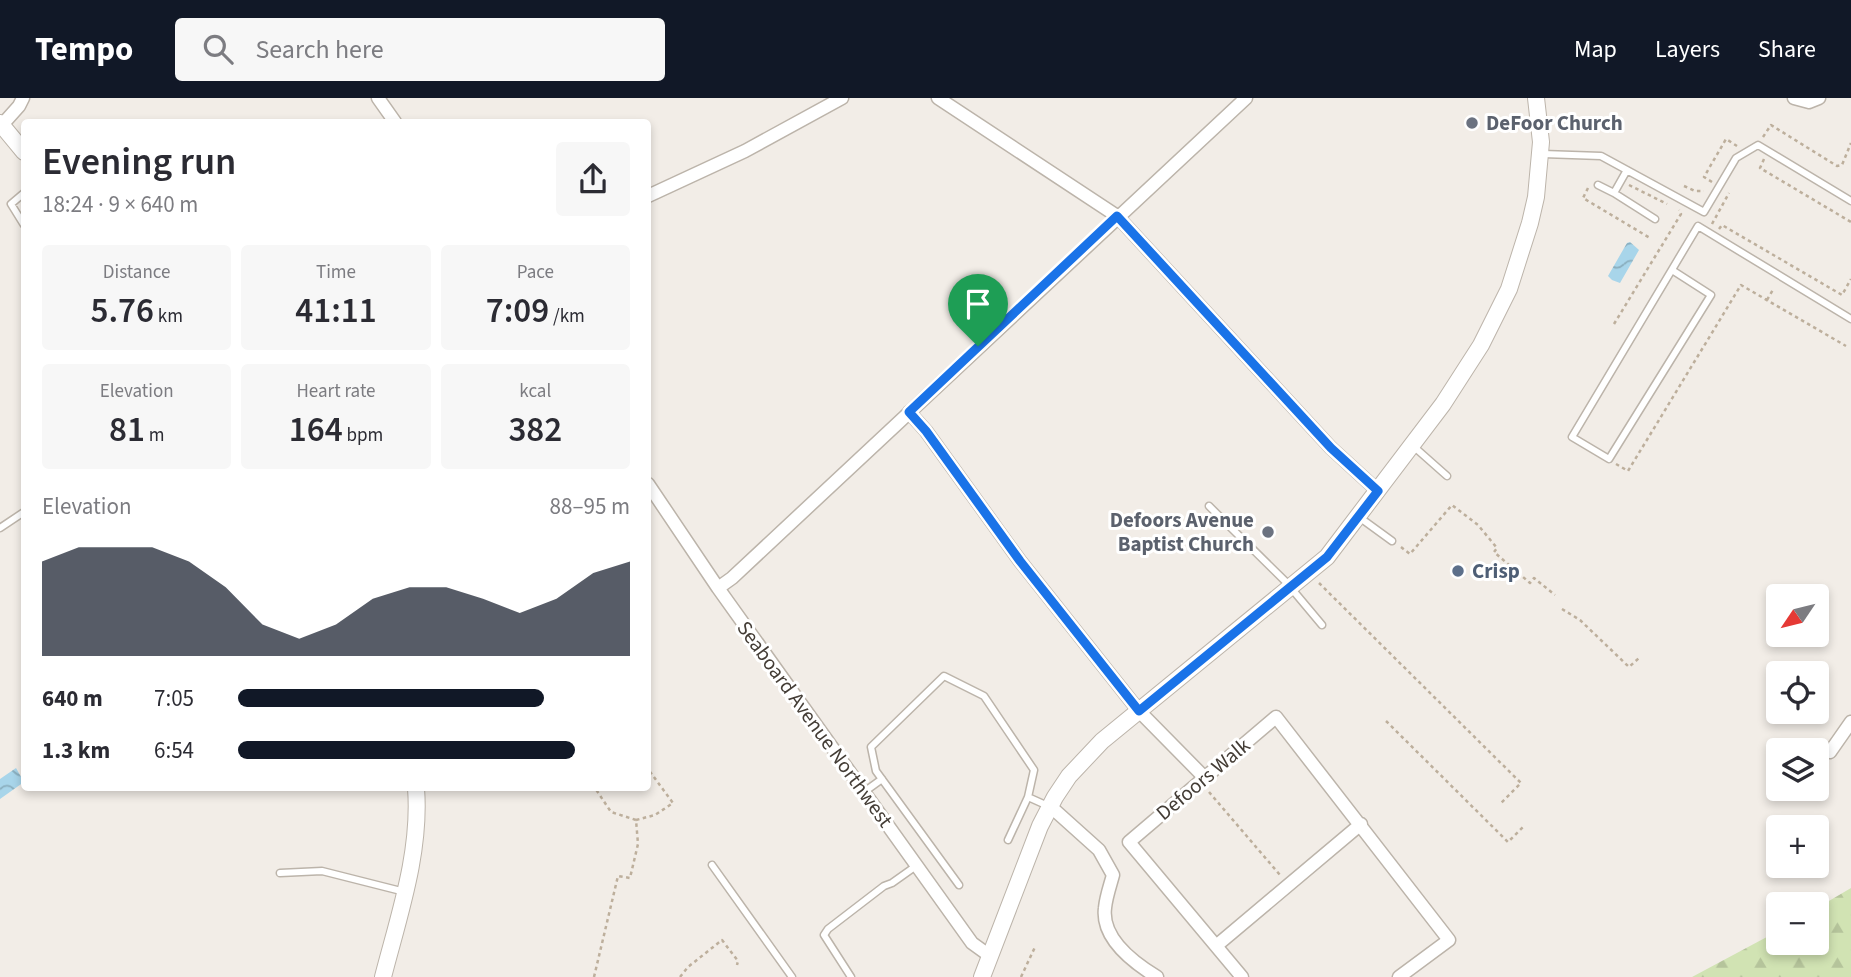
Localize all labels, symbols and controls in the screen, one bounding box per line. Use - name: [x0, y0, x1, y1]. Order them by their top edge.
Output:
- search box: [175, 18, 665, 81]
- text: Tempo: [35, 26, 133, 73]
- icon: search: [199, 30, 237, 68]
- text: Search here: [255, 31, 384, 68]
- text: Map: [1574, 32, 1617, 67]
- text: Layers: [1655, 32, 1720, 67]
- text: Share: [1758, 32, 1816, 67]
- place label: DeFoor Church: [1486, 108, 1623, 138]
- marker: DeFoor Church: [1464, 115, 1480, 131]
- text: Evening run: [42, 135, 236, 189]
- button: share: [556, 142, 630, 216]
- text: 18:24 · 9 × 640 m: [42, 188, 198, 221]
- text: Distance: [103, 259, 170, 286]
- text: Time: [316, 259, 356, 286]
- text: Pace: [517, 259, 554, 286]
- pin: [948, 274, 1008, 346]
- icon: arrive: [959, 285, 997, 323]
- text: 5.76: [90, 286, 154, 336]
- text: 41:11: [295, 286, 377, 336]
- text: 7:09: [486, 286, 549, 336]
- text: km: [154, 303, 183, 330]
- text: /km: [549, 303, 585, 330]
- text: Elevation: [100, 378, 174, 405]
- text: Heart rate: [296, 378, 375, 405]
- text: kcal: [519, 378, 551, 405]
- text: 81: [109, 405, 145, 455]
- text: 164: [289, 405, 343, 455]
- text: 382: [508, 405, 562, 455]
- text: m: [145, 422, 164, 449]
- text: bpm: [343, 422, 383, 449]
- text: Elevation: [42, 490, 132, 523]
- text: 88–95 m: [550, 490, 630, 523]
- place label: Defoors Avenue Baptist Church: [1110, 505, 1254, 559]
- marker: Defoors Avenue Baptist Church: [1260, 524, 1276, 540]
- place label: Crisp: [1472, 556, 1520, 586]
- marker: Crisp: [1450, 563, 1466, 579]
- north arrow: [1766, 584, 1829, 648]
- map controls: [1766, 584, 1829, 955]
- street label: Seaboard Avenue Northwest: [730, 615, 900, 833]
- button: locate: [1766, 661, 1829, 724]
- text: 640 m: [42, 682, 103, 715]
- text: 7:05: [154, 682, 194, 715]
- street label: Defoors Walk: [1149, 730, 1257, 827]
- text: 1.3 km: [42, 734, 110, 767]
- text: 6:54: [154, 734, 194, 767]
- button: layers: [1766, 738, 1829, 801]
- button: +: [1766, 815, 1829, 878]
- button: −: [1766, 892, 1829, 955]

